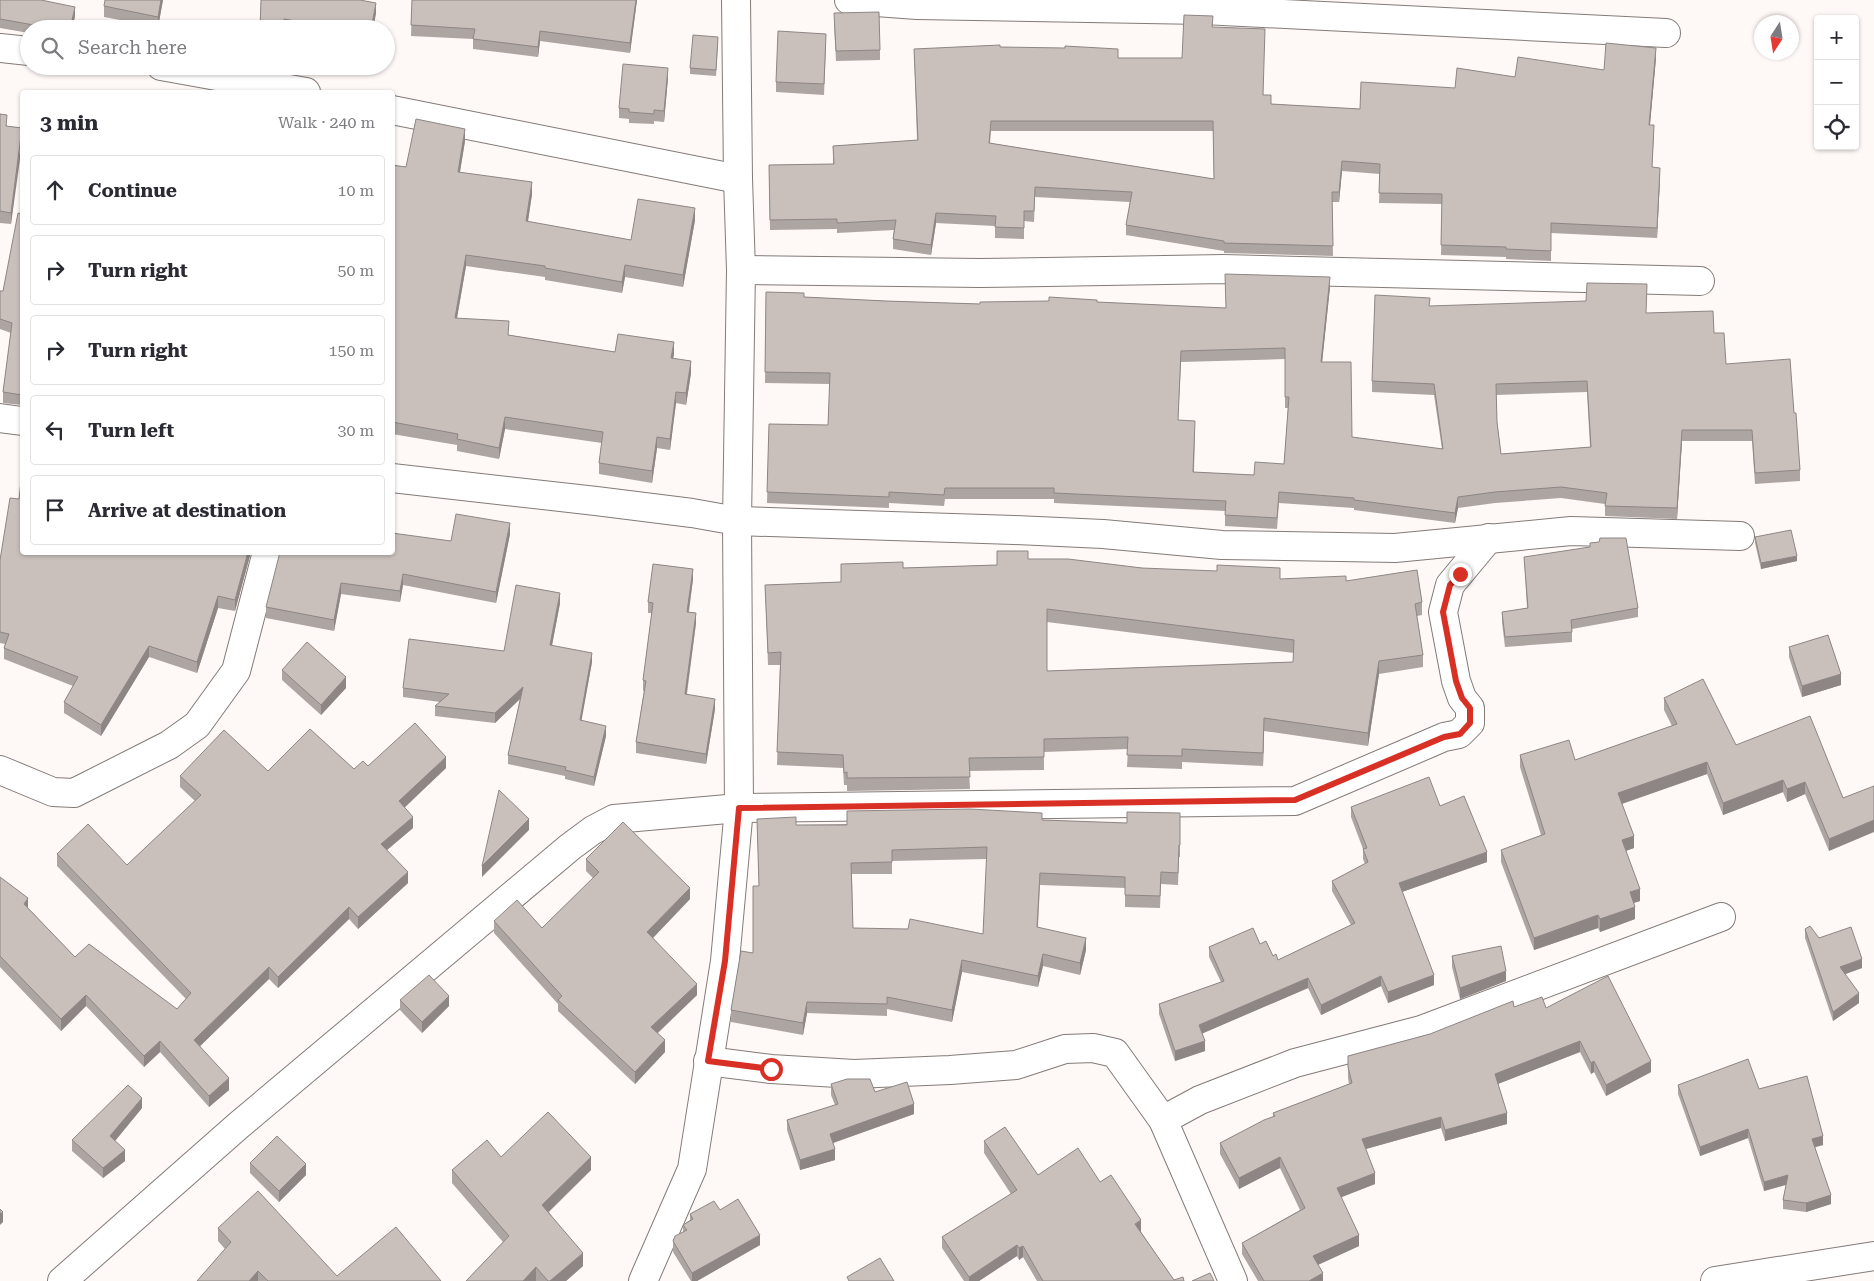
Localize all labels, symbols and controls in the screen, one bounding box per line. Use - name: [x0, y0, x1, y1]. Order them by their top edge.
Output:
- north arrow: [1754, 15, 1799, 60]
- map controls: [1814, 15, 1859, 150]
- button: +: [1814, 15, 1859, 60]
- search box: [20, 20, 395, 75]
- icon: search: [38, 34, 66, 62]
- text: Search here: [78, 36, 187, 59]
- button: −: [1814, 60, 1859, 105]
- button: locate: [1814, 105, 1859, 150]
- text: 3 min: [40, 111, 98, 135]
- text: Walk · 240 m: [278, 113, 375, 132]
- icon: ahead: [41, 176, 69, 204]
- text: Continue: [88, 179, 177, 202]
- text: 10 m: [337, 181, 374, 200]
- icon: right: [41, 256, 69, 284]
- text: Turn right: [88, 259, 188, 282]
- text: 50 m: [337, 261, 374, 280]
- icon: right: [41, 336, 69, 364]
- text: Turn right: [88, 339, 188, 362]
- text: 150 m: [328, 341, 374, 360]
- icon: left: [41, 416, 69, 444]
- text: Turn left: [88, 419, 174, 442]
- text: 30 m: [337, 421, 374, 440]
- icon: arrive: [41, 496, 69, 524]
- text: Arrive at destination: [88, 499, 286, 522]
- route end: [1449, 563, 1472, 586]
- route start: [760, 1058, 783, 1081]

